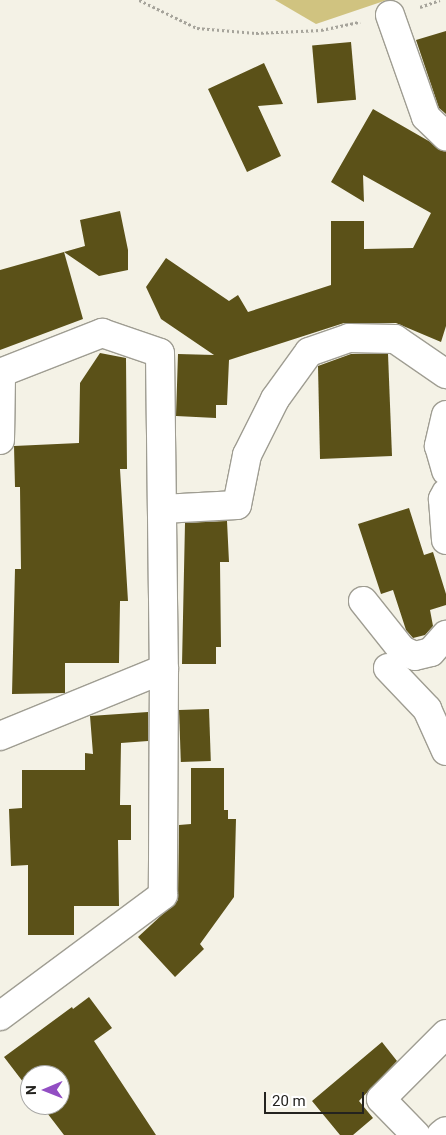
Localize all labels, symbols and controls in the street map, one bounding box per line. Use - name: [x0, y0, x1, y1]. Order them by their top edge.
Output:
- north arrow: [20, 1065, 70, 1115]
- scale bar: [266, 1082, 366, 1114]
- text: N: [23, 1085, 39, 1095]
- text: 20 m: [272, 1092, 306, 1110]

